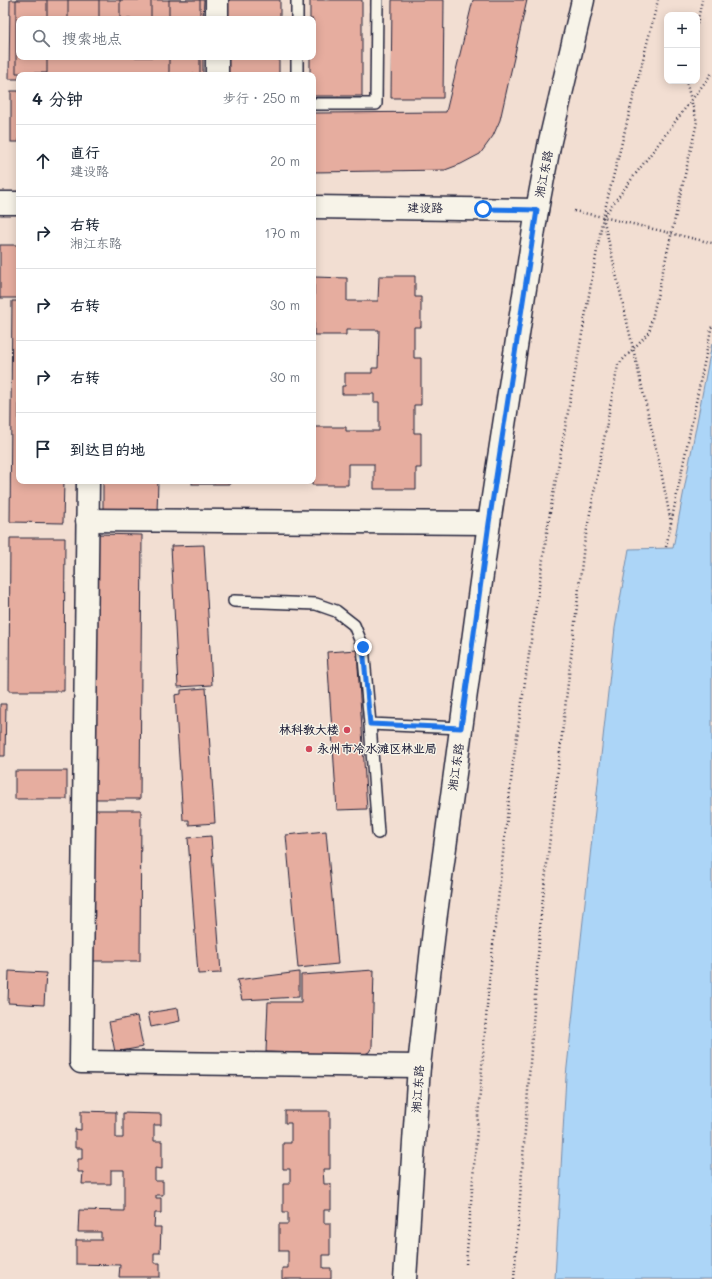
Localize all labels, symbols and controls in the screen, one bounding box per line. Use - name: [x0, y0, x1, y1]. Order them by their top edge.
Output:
- map controls: [664, 12, 700, 84]
- button: +: [664, 12, 700, 48]
- search box: [16, 16, 316, 60]
- icon: search: [30, 27, 52, 49]
- text: 搜索地点: [62, 28, 122, 48]
- button: −: [664, 48, 700, 84]
- text: 4 分钟: [32, 87, 83, 109]
- text: 步行 · 250 m: [223, 89, 300, 106]
- text: 直行: [70, 142, 100, 162]
- street label: 湘江东路: [531, 149, 555, 199]
- icon: ahead: [32, 150, 54, 172]
- text: 20 m: [270, 152, 300, 169]
- text: 建设路: [70, 162, 109, 179]
- street label: 建设路: [407, 199, 443, 215]
- route start: [474, 200, 492, 218]
- text: 右转: [70, 214, 100, 234]
- icon: right: [32, 222, 54, 244]
- text: 170 m: [264, 224, 300, 241]
- text: 湘江东路: [70, 234, 122, 251]
- icon: right: [32, 294, 54, 316]
- text: 右转: [70, 295, 100, 315]
- text: 30 m: [270, 296, 300, 313]
- icon: right: [32, 366, 54, 388]
- text: 右转: [70, 367, 100, 387]
- text: 30 m: [270, 368, 300, 385]
- icon: arrive: [32, 438, 54, 460]
- text: 到达目的地: [70, 439, 145, 459]
- route end: [354, 638, 372, 656]
- place label: 林科教大楼: [279, 721, 339, 737]
- marker: 林科教大楼: [342, 725, 352, 735]
- place label: 永州市冷水滩区林业局: [317, 740, 437, 756]
- street label: 湘江东路: [444, 742, 466, 792]
- marker: 永州市冷水滩区林业局: [304, 744, 314, 754]
- street label: 湘江东路: [407, 1064, 427, 1113]

